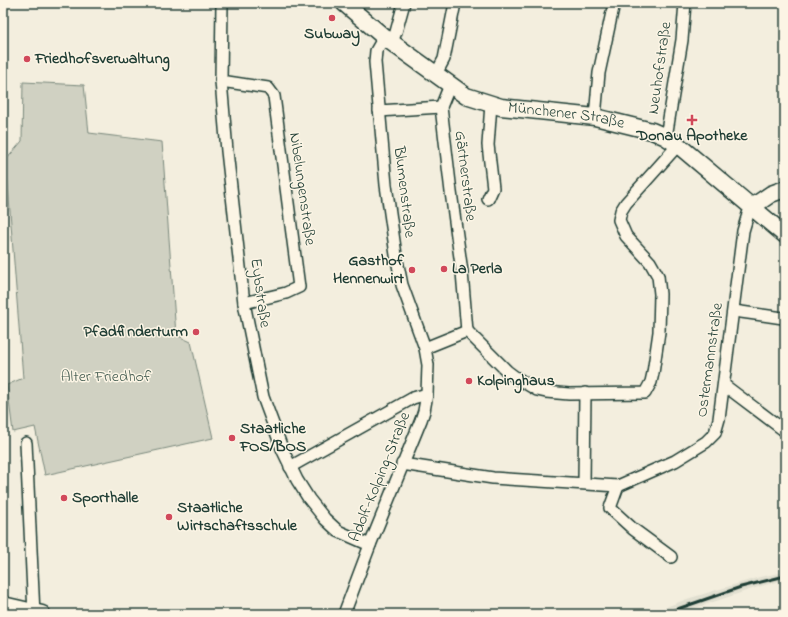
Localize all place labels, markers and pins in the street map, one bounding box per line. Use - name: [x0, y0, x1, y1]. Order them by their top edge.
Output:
- marker: Subway: [327, 13, 337, 23]
- place label: Subway: [304, 22, 360, 47]
- place label: Friedhofsverwaltung: [34, 47, 170, 72]
- marker: Friedhofsverwaltung: [22, 54, 32, 64]
- marker: Donau Apotheke: [687, 115, 697, 125]
- place label: Donau Apotheke: [636, 124, 748, 148]
- place label: Gasthof Hennenwirt: [333, 249, 405, 291]
- place label: La Perla: [452, 257, 503, 281]
- marker: La Perla: [439, 264, 449, 274]
- marker: Gasthof Hennenwirt: [407, 265, 417, 275]
- place label: Pfadfinderturm: [83, 320, 189, 344]
- marker: Pfadfinderturm: [191, 327, 201, 337]
- place label: Kolpinghaus: [477, 369, 555, 394]
- marker: Kolpinghaus: [464, 376, 474, 386]
- place label: Staatliche FOS/BOS: [239, 417, 307, 459]
- marker: Staatliche FOS/BOS: [227, 433, 237, 443]
- place label: Sporthalle: [72, 486, 139, 510]
- marker: Sporthalle: [59, 493, 69, 503]
- place label: Staatliche Wirtschaftsschule: [177, 496, 298, 538]
- marker: Staatliche Wirtschaftsschule: [164, 512, 174, 522]

